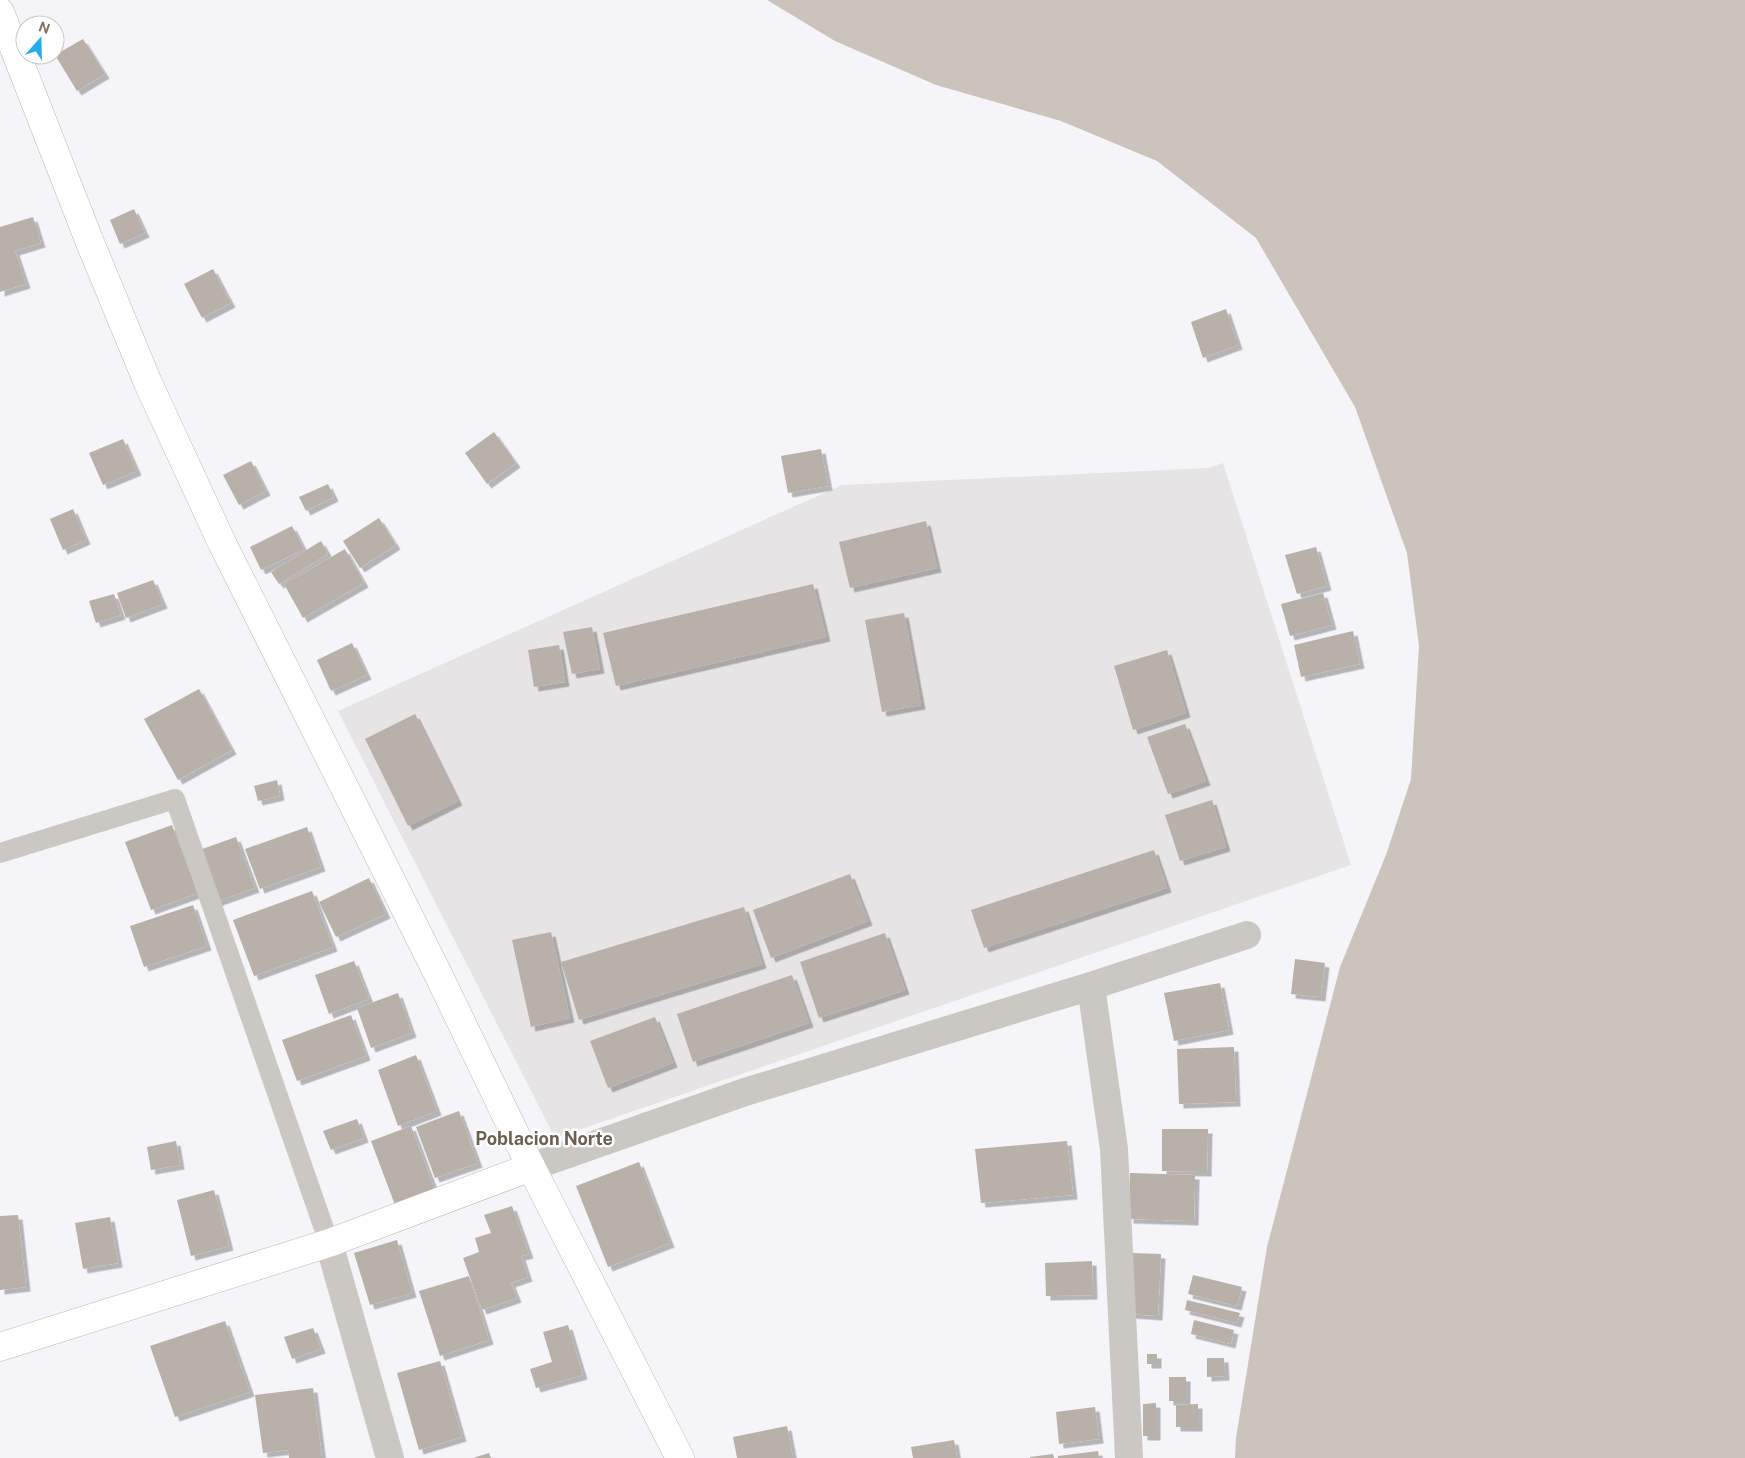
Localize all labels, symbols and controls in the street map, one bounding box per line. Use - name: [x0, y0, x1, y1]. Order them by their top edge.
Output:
- north arrow: [15, 15, 65, 65]
- text: N: [37, 18, 52, 37]
- district label: Poblacion Norte: [475, 1128, 613, 1149]

